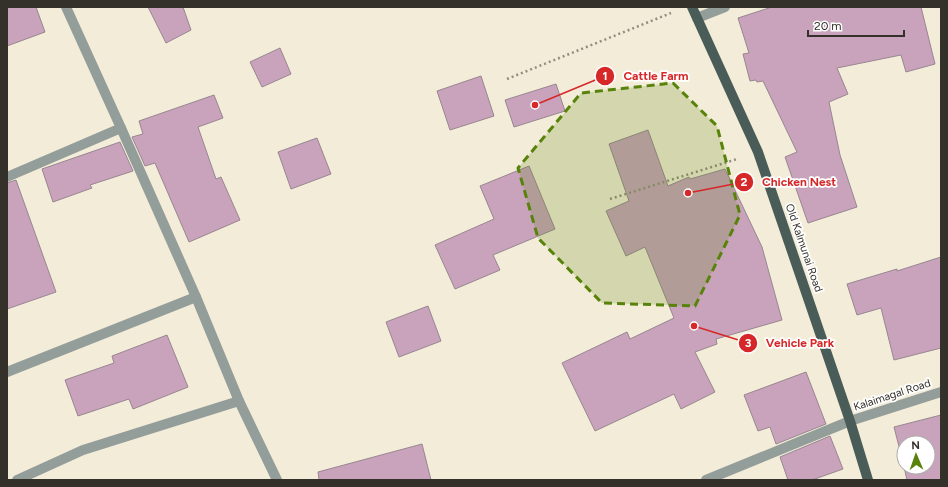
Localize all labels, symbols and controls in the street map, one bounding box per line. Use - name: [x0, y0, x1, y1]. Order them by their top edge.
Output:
- scale bar: [808, 12, 904, 38]
- text: 20 m: [814, 19, 842, 33]
- callout: Cattle Farm: [595, 64, 696, 88]
- text: 1: [602, 69, 608, 83]
- text: Cattle Farm: [623, 69, 689, 83]
- callout: Chicken Nest: [734, 170, 844, 194]
- text: 2: [741, 175, 748, 189]
- text: Chicken Nest: [762, 175, 836, 189]
- street label: Old Kalmunai Road: [783, 202, 825, 294]
- callout: Vehicle Park: [738, 331, 843, 355]
- text: 3: [745, 336, 752, 350]
- text: Vehicle Park: [766, 336, 835, 350]
- street label: Kalaimagal Road: [852, 376, 932, 414]
- north arrow: [896, 435, 936, 475]
- text: N: [911, 439, 920, 452]

